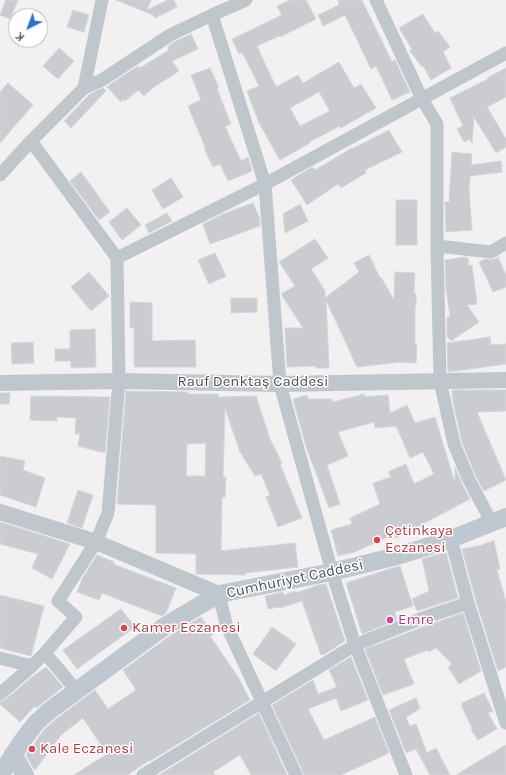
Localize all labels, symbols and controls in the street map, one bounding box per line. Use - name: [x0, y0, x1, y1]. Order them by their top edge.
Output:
- north arrow: [8, 8, 48, 48]
- text: K: [13, 29, 27, 44]
- street label: Rauf Denktaş Caddesi: [178, 373, 328, 391]
- place label: Çetinkaya Eczanesi: [385, 522, 453, 557]
- marker: Çetinkaya Eczanesi: [372, 535, 382, 545]
- street label: Cumhuriyet Caddesi: [225, 556, 365, 602]
- place label: Emre: [398, 611, 434, 629]
- marker: Emre: [385, 615, 395, 625]
- place label: Kamer Eczanesi: [132, 619, 241, 637]
- marker: Kamer Eczanesi: [119, 623, 129, 633]
- place label: Kale Eczanesi: [40, 740, 133, 758]
- marker: Kale Eczanesi: [27, 744, 37, 754]

